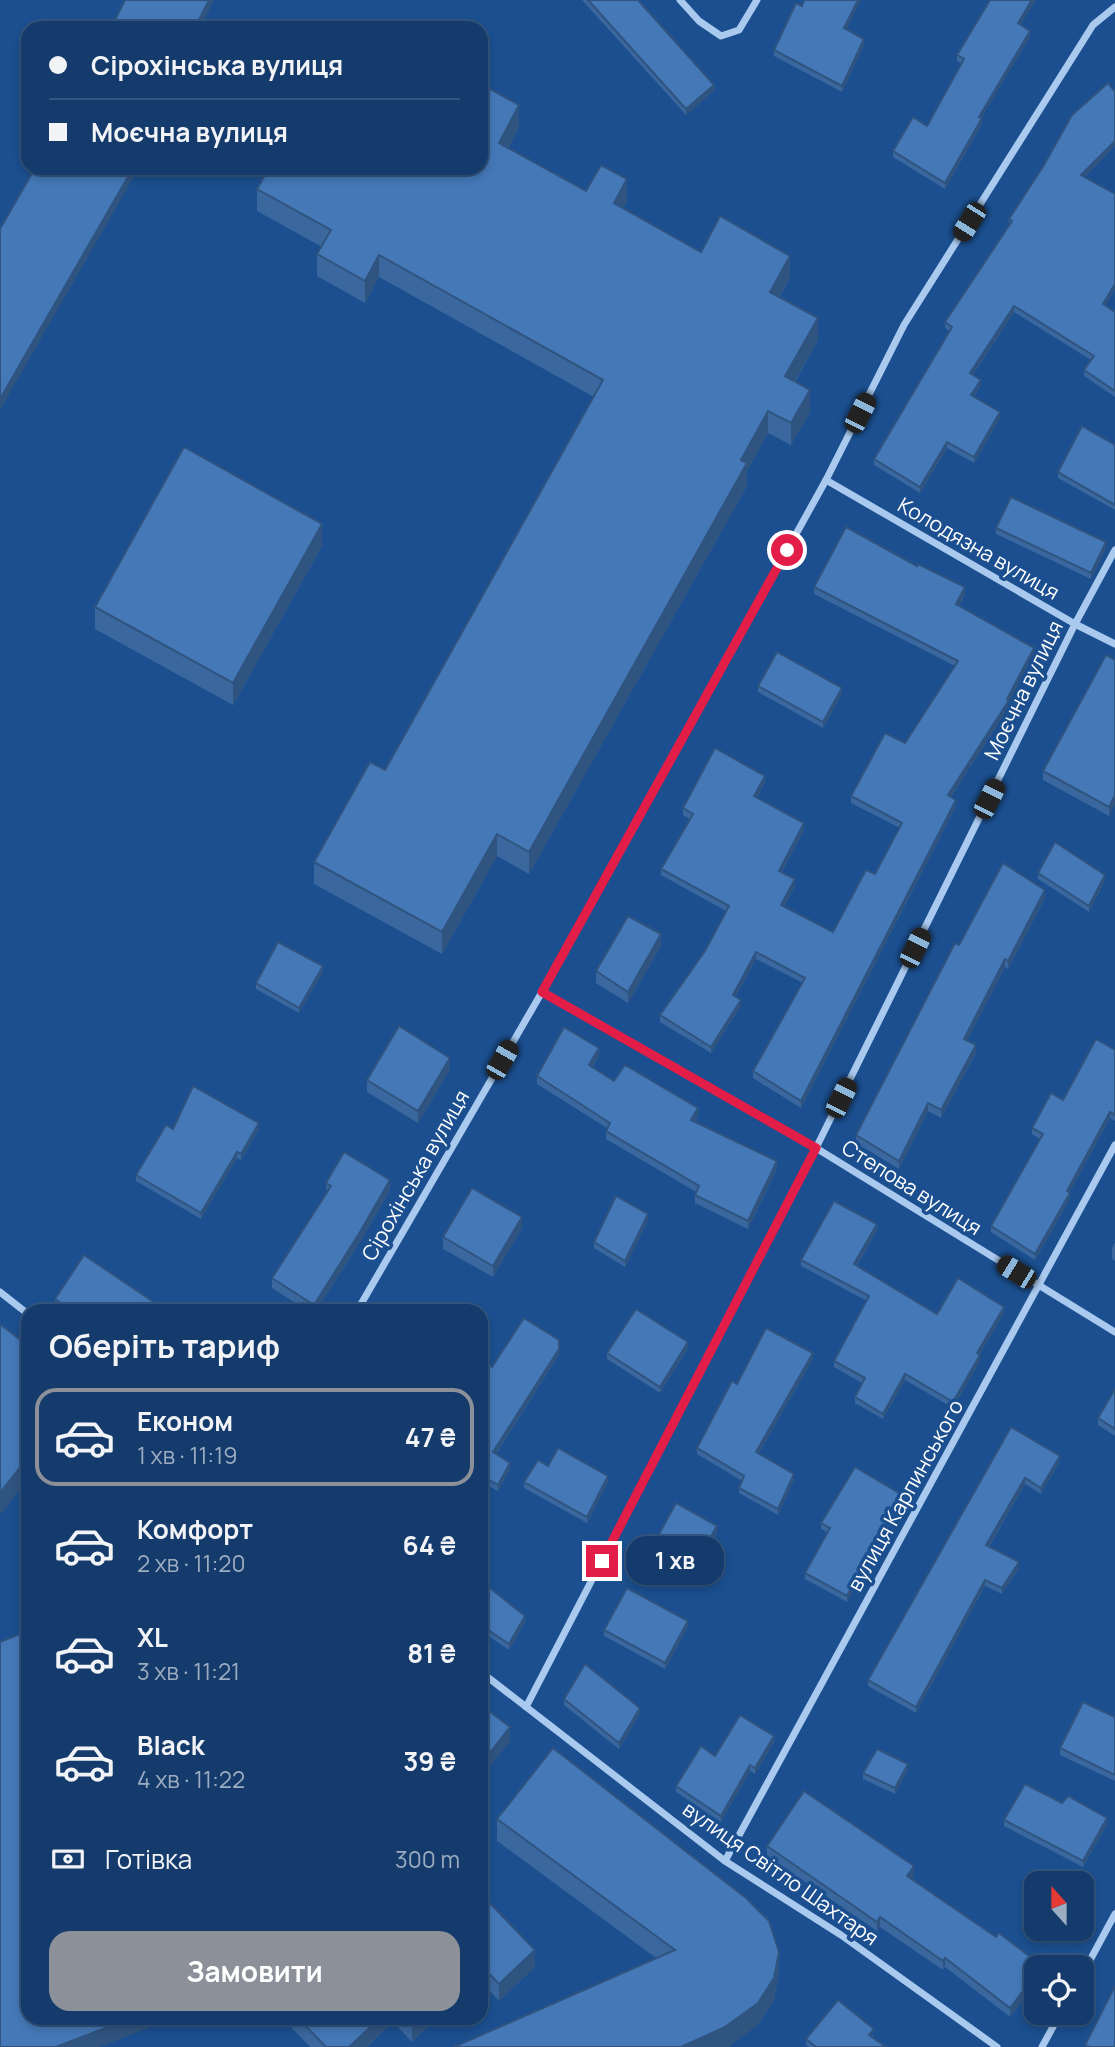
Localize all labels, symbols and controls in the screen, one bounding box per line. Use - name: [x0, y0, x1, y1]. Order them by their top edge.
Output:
- text: Сірохінська вулиця: [91, 47, 343, 83]
- text: Моєчна вулиця: [91, 114, 288, 150]
- car: [949, 199, 990, 245]
- car: [842, 390, 879, 436]
- street label: Колодязна вулиця: [893, 490, 1065, 606]
- route start: [771, 534, 803, 566]
- street label: Моєчна вулиця: [977, 616, 1069, 764]
- car: [971, 776, 1008, 822]
- car: [897, 925, 934, 971]
- car: [483, 1037, 522, 1083]
- car: [823, 1075, 860, 1121]
- street label: Сірохінська вулиця: [355, 1085, 475, 1265]
- street label: Степова вулиця: [837, 1133, 987, 1241]
- car: [993, 1252, 1040, 1292]
- text: Оберіть тариф: [49, 1324, 280, 1368]
- street label: вулиця Карпинського: [841, 1394, 969, 1596]
- text: Економ: [137, 1403, 233, 1439]
- icon: car: [53, 1406, 116, 1469]
- text: 47 ₴: [405, 1419, 456, 1455]
- text: 1 хв · 11:19: [137, 1439, 237, 1471]
- text: Комфорт: [137, 1511, 253, 1547]
- icon: car: [53, 1514, 116, 1577]
- text: 64 ₴: [403, 1527, 456, 1563]
- callout: 1 хв: [626, 1536, 724, 1586]
- text: 1 хв: [655, 1544, 695, 1576]
- route end: [586, 1545, 618, 1577]
- text: 2 хв · 11:20: [137, 1547, 246, 1579]
- text: XL: [137, 1619, 168, 1655]
- icon: car: [53, 1622, 116, 1685]
- text: 81 ₴: [407, 1635, 456, 1671]
- text: 3 хв · 11:21: [137, 1655, 240, 1687]
- text: Black: [137, 1727, 205, 1763]
- icon: car: [53, 1730, 116, 1793]
- text: 39 ₴: [403, 1743, 456, 1779]
- text: 4 хв · 11:22: [137, 1763, 245, 1795]
- street label: вулиця Світло Шахтаря: [678, 1795, 884, 1951]
- icon: cash: [49, 1840, 87, 1878]
- text: Готівка: [105, 1841, 192, 1877]
- text: 300 m: [395, 1843, 460, 1875]
- north arrow: [1024, 1871, 1094, 1941]
- map controls: [1024, 1871, 1094, 2025]
- button: Замовити: [49, 1931, 460, 2011]
- button: locate: [1024, 1955, 1094, 2025]

